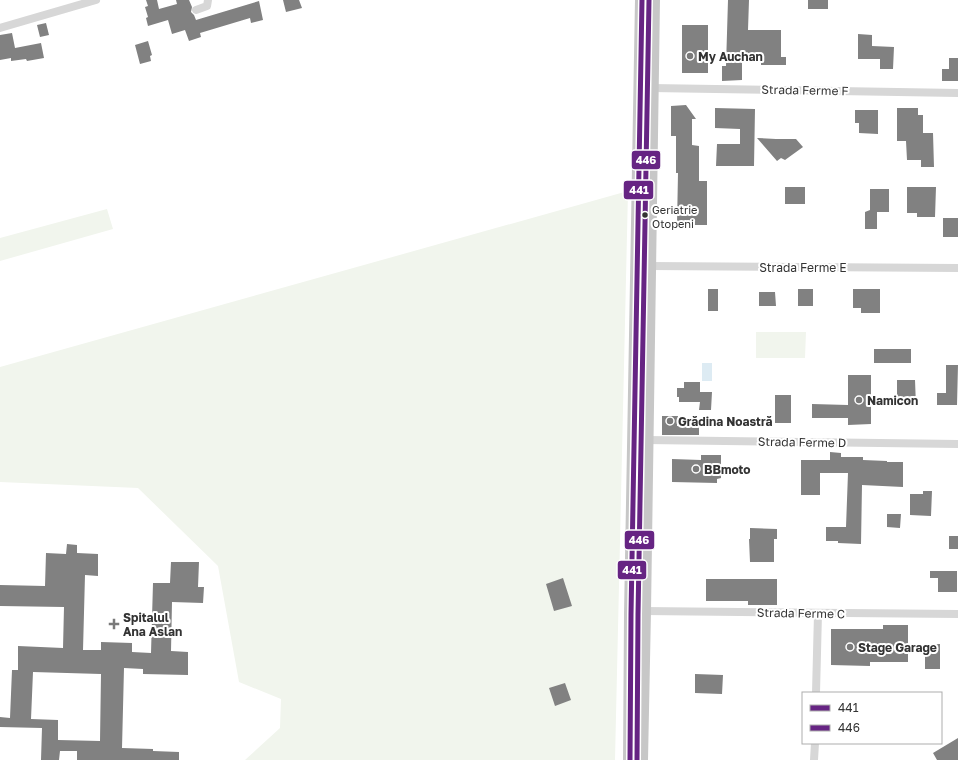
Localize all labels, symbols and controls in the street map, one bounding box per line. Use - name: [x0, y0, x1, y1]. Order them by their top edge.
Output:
- place label: My Auchan: [698, 49, 763, 64]
- marker: My Auchan: [685, 51, 695, 61]
- street label: Strada Ferme F: [761, 82, 849, 98]
- line badge: 446: [631, 150, 661, 170]
- text: 446: [636, 153, 656, 166]
- line badge: 441: [623, 180, 654, 200]
- text: 441: [629, 183, 649, 196]
- place label: Geriatrie Otopeni: [652, 203, 698, 230]
- marker: Geriatrie Otopeni: [640, 210, 650, 220]
- street label: Strada Ferme E: [759, 260, 847, 275]
- place label: Namicon: [867, 393, 918, 408]
- marker: Namicon: [854, 395, 864, 405]
- place label: Grădina Noastră: [678, 414, 772, 429]
- marker: Grădina Noastră: [665, 416, 675, 426]
- street label: Strada Ferme D: [758, 434, 846, 450]
- place label: BBmoto: [704, 462, 751, 477]
- marker: BBmoto: [691, 464, 701, 474]
- line badge: 446: [624, 530, 655, 550]
- text: 446: [629, 533, 649, 546]
- line badge: 441: [617, 560, 647, 580]
- text: 441: [622, 563, 642, 576]
- street label: Strada Ferme C: [757, 605, 845, 621]
- place label: Spitalul Ana Aslan: [123, 610, 182, 639]
- marker: Spitalul Ana Aslan: [108, 618, 120, 630]
- place label: Stage Garage: [858, 640, 937, 655]
- marker: Stage Garage: [845, 642, 855, 652]
- legend: [802, 692, 942, 744]
- text: 441: [838, 700, 859, 715]
- text: 446: [838, 720, 860, 735]

